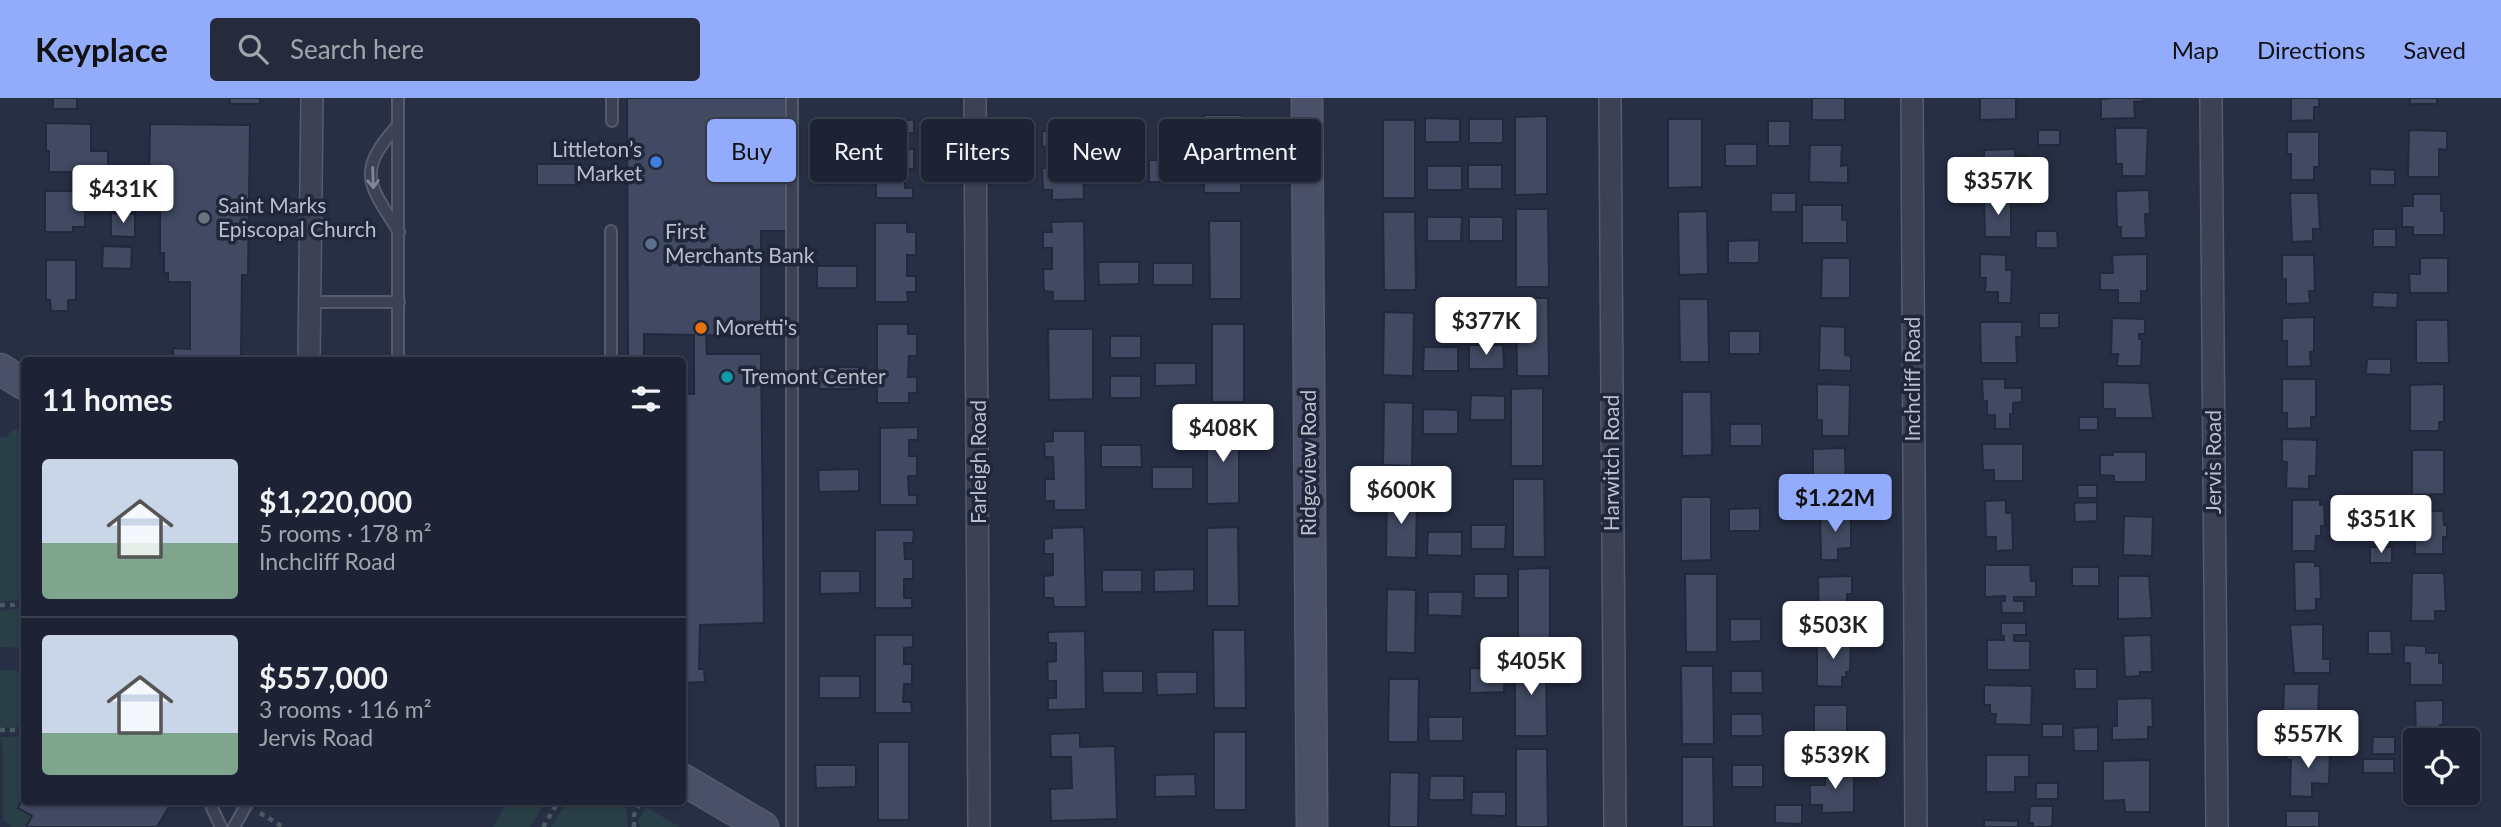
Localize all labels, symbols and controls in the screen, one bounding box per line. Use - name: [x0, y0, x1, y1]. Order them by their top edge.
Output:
- search box: [210, 18, 700, 81]
- text: Keyplace: [35, 29, 168, 69]
- icon: search: [234, 30, 272, 68]
- text: Search here: [290, 33, 424, 65]
- text: Map: [2172, 35, 2219, 64]
- text: Directions: [2257, 35, 2365, 64]
- text: Saved: [2403, 35, 2466, 64]
- chip: Buy: [707, 119, 796, 182]
- chip: Rent: [810, 119, 907, 182]
- chip: Filters: [921, 119, 1034, 182]
- chip: New: [1048, 119, 1145, 182]
- chip: Apartment: [1159, 119, 1321, 182]
- place label: Littleton’s Market: [552, 136, 642, 185]
- marker: Littleton’s Market: [648, 154, 664, 170]
- pin: $357K: [1949, 158, 2047, 217]
- pin: $431K: [74, 166, 172, 225]
- one-way arrow: [367, 166, 380, 189]
- text: $357K: [1963, 166, 2033, 194]
- text: $431K: [88, 174, 158, 202]
- place label: Saint Marks Episcopal Church: [218, 192, 376, 241]
- marker: Saint Marks Episcopal Church: [196, 210, 212, 226]
- place label: First Merchants Bank: [665, 218, 815, 267]
- marker: First Merchants Bank: [643, 236, 659, 252]
- pin: $377K: [1437, 298, 1535, 357]
- text: $377K: [1451, 306, 1521, 334]
- place label: Moretti's: [715, 314, 797, 339]
- street label: Inchcliff Road: [1899, 317, 1924, 441]
- marker: Moretti's: [693, 320, 709, 336]
- place label: Tremont Center: [741, 363, 886, 388]
- marker: Tremont Center: [719, 369, 735, 385]
- icon: filters: [627, 380, 665, 418]
- text: 11 homes: [42, 381, 173, 417]
- street label: Ridgeview Road: [1295, 390, 1320, 536]
- street label: Harwitch Road: [1598, 395, 1623, 531]
- street label: Farleigh Road: [965, 400, 990, 524]
- pin: $408K: [1174, 404, 1272, 464]
- street label: Jervis Road: [2200, 410, 2225, 514]
- text: $408K: [1188, 413, 1258, 441]
- pin: $600K: [1352, 466, 1450, 526]
- pin: $1.22M: [1778, 474, 1892, 534]
- text: $600K: [1366, 475, 1436, 503]
- text: $1,220,000: [259, 483, 412, 519]
- text: $1.22M: [1795, 483, 1875, 511]
- icon: home: [98, 487, 182, 571]
- pin: $351K: [2332, 496, 2430, 555]
- text: $351K: [2346, 504, 2416, 532]
- text: 5 rooms · 178 m²: [259, 519, 431, 547]
- text: Inchcliff Road: [259, 547, 396, 575]
- pin: $503K: [1784, 602, 1882, 661]
- text: $503K: [1798, 610, 1868, 638]
- pin: $405K: [1482, 638, 1580, 697]
- text: $405K: [1496, 646, 1566, 674]
- text: $557,000: [259, 659, 388, 695]
- icon: home: [98, 663, 182, 747]
- text: 3 rooms · 116 m²: [259, 695, 431, 723]
- pin: $557K: [2259, 710, 2357, 770]
- text: $557K: [2273, 719, 2343, 747]
- text: Jervis Road: [259, 723, 373, 751]
- map controls: [2403, 728, 2480, 805]
- button: locate: [2403, 728, 2480, 805]
- pin: $539K: [1786, 732, 1884, 791]
- text: $539K: [1800, 740, 1870, 768]

